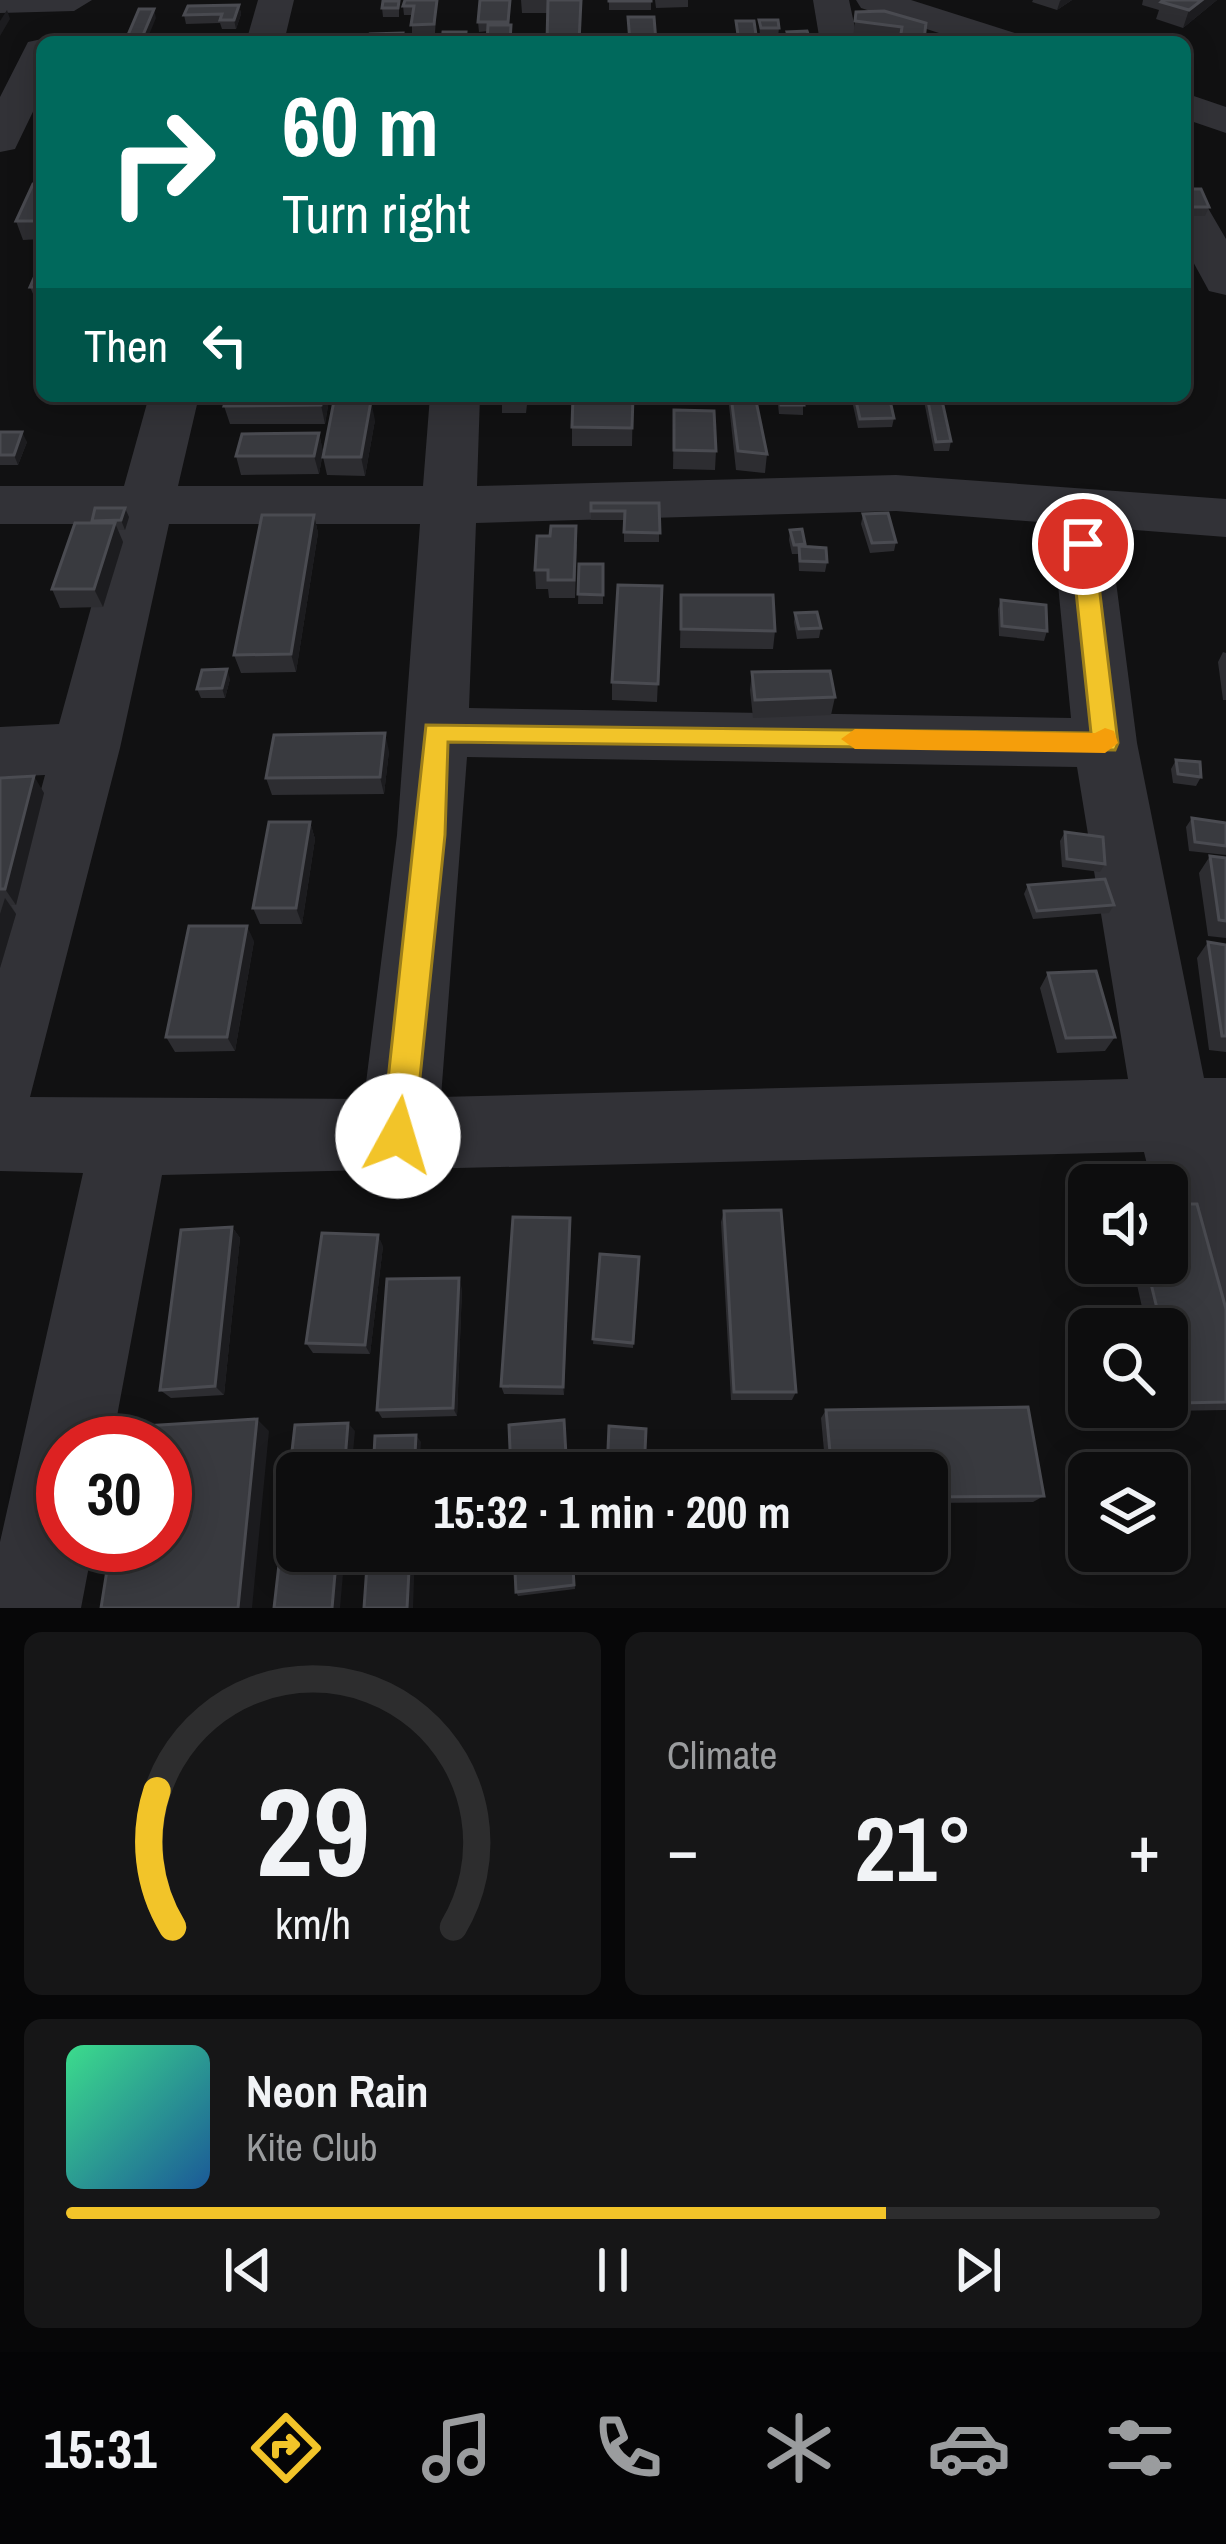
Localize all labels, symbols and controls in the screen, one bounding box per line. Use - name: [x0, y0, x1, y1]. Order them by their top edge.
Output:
- text: 60 m: [282, 69, 439, 182]
- icon: right: [84, 84, 240, 240]
- text: Turn right: [282, 177, 470, 250]
- icon: left: [192, 312, 258, 378]
- text: Then: [84, 315, 168, 376]
- pin: [1032, 493, 1134, 595]
- icon: arrive: [1050, 511, 1116, 577]
- position arrow: [335, 1073, 461, 1199]
- map controls: [1068, 1164, 1188, 1572]
- button: sound: [1068, 1164, 1188, 1284]
- button: search: [1068, 1308, 1188, 1428]
- speed limit sign: 30: [36, 1416, 192, 1572]
- button: layers: [1068, 1452, 1188, 1572]
- text: 15:32 · 1 min · 200 m: [434, 1481, 790, 1542]
- text: Climate: [667, 1729, 777, 1781]
- text: 29: [256, 1747, 369, 1915]
- text: 21°: [854, 1788, 973, 1909]
- text: −: [667, 1804, 699, 1893]
- text: +: [1128, 1804, 1160, 1893]
- text: km/h: [274, 1894, 351, 1951]
- text: Neon Rain: [246, 2060, 428, 2121]
- text: Kite Club: [246, 2121, 378, 2173]
- icon: previous: [215, 2237, 281, 2303]
- icon: pause: [580, 2237, 646, 2303]
- icon: next: [945, 2237, 1011, 2303]
- icon: directions: [244, 2406, 328, 2490]
- icon: music: [415, 2406, 499, 2490]
- icon: phone: [586, 2406, 670, 2490]
- icon: climate: [757, 2406, 841, 2490]
- icon: car: [927, 2406, 1011, 2490]
- icon: filters: [1098, 2406, 1182, 2490]
- text: 15:31: [43, 2412, 157, 2485]

